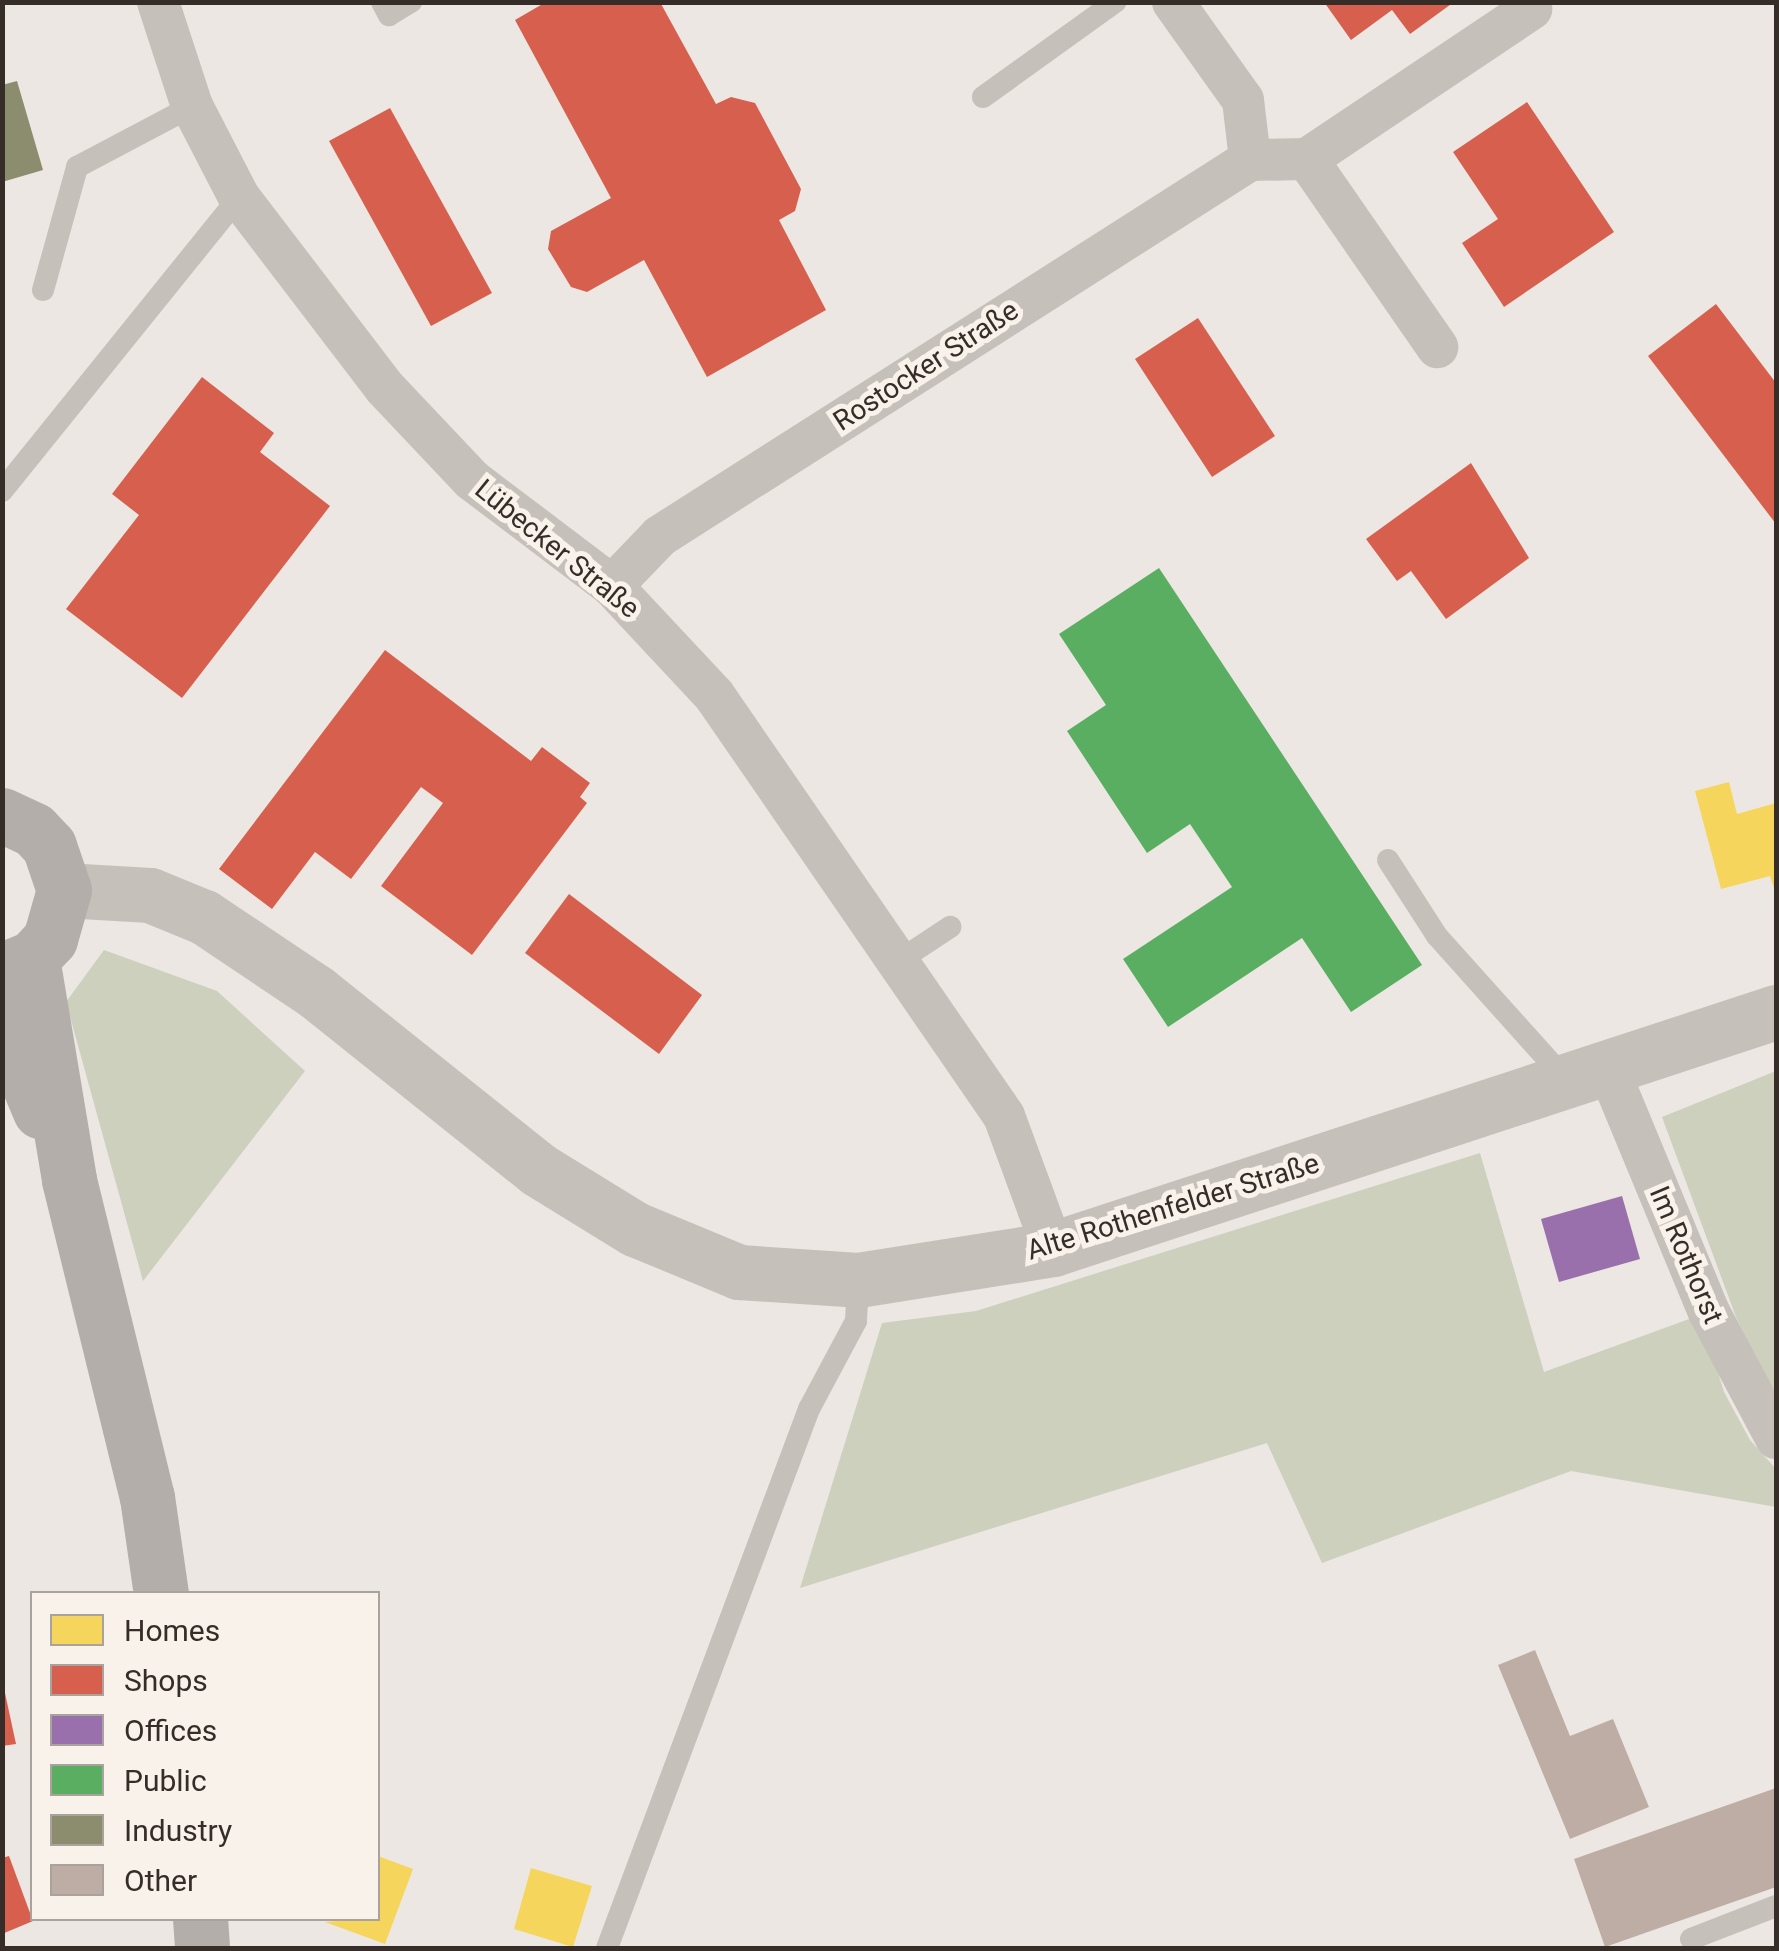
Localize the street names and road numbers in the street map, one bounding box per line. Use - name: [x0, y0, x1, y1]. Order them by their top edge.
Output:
- street label: Rostocker Straße: [827, 294, 1025, 438]
- street label: Lübecker Straße: [468, 472, 646, 626]
- street label: Alte Rothenfelder Straße: [1023, 1147, 1323, 1267]
- street label: Im Rothorst: [1642, 1181, 1730, 1329]

